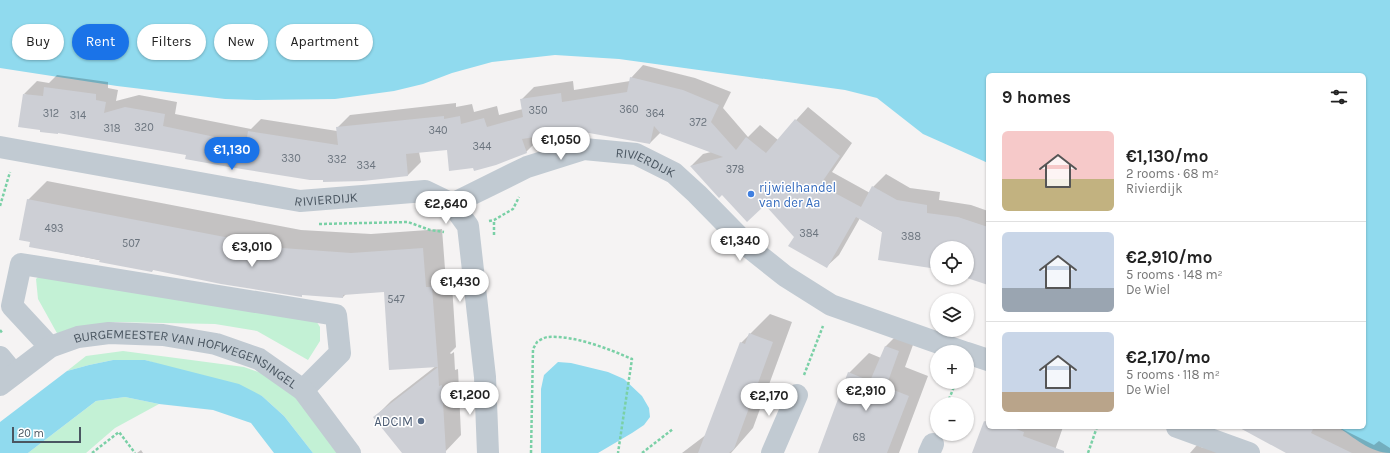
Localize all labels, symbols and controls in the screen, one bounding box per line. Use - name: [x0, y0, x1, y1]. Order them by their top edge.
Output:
- chip: Buy: [12, 24, 64, 60]
- chip: Rent: [72, 24, 129, 60]
- chip: Filters: [137, 24, 206, 60]
- chip: New: [214, 24, 268, 60]
- chip: Apartment: [276, 24, 373, 60]
- icon: filters: [1328, 86, 1350, 108]
- text: 9 homes: [1002, 87, 1071, 107]
- house number: 360: [619, 103, 639, 116]
- house number: 350: [528, 104, 548, 117]
- house number: 312: [43, 107, 59, 120]
- house number: 364: [646, 107, 664, 120]
- house number: 314: [70, 109, 86, 122]
- house number: 372: [689, 116, 707, 129]
- house number: 320: [134, 121, 154, 134]
- house number: 318: [104, 122, 121, 135]
- house number: 340: [428, 124, 448, 137]
- pin: €1,050: [528, 127, 594, 161]
- text: €1,050: [541, 132, 581, 147]
- pin: €1,130: [199, 137, 265, 171]
- house number: 344: [473, 140, 491, 153]
- text: €1,130: [213, 142, 251, 157]
- street label: RIVIERDIJK: [615, 145, 678, 180]
- text: €1,130/mo: [1126, 146, 1208, 166]
- icon: home: [1034, 147, 1082, 195]
- house number: 330: [281, 152, 301, 165]
- house number: 332: [327, 153, 347, 166]
- house number: 334: [356, 159, 376, 172]
- house number: 378: [726, 163, 744, 176]
- text: 2 rooms · 68 m²: [1126, 166, 1219, 181]
- place label: rijwielhandel van der Aa: [759, 180, 836, 210]
- text: Rivierdijk: [1126, 181, 1183, 196]
- street label: RIVIERDIJK: [293, 189, 358, 209]
- marker: rijwielhandel van der Aa: [746, 189, 756, 199]
- pin: €2,640: [413, 191, 479, 225]
- text: €2,640: [424, 196, 468, 211]
- house number: 493: [44, 222, 64, 235]
- house number: 384: [799, 227, 819, 240]
- pin: €1,340: [707, 228, 773, 262]
- house number: 388: [901, 230, 921, 243]
- text: €1,340: [720, 233, 760, 248]
- pin: €3,010: [219, 234, 285, 268]
- house number: 507: [122, 237, 140, 250]
- text: €3,010: [232, 239, 272, 254]
- map controls: [930, 241, 974, 441]
- button: locate: [930, 241, 974, 285]
- text: €2,910/mo: [1126, 247, 1212, 267]
- icon: home: [1034, 248, 1082, 296]
- text: 5 rooms · 148 m²: [1126, 267, 1223, 282]
- pin: €1,430: [427, 269, 493, 303]
- text: €1,430: [440, 274, 480, 289]
- text: De Wiel: [1126, 282, 1170, 297]
- house number: 547: [387, 293, 405, 306]
- button: layers: [930, 293, 974, 337]
- street label: BURGEMEESTER VAN HOFWEGENSINGEL: [71, 325, 300, 391]
- button: +: [930, 345, 974, 389]
- text: €2,170/mo: [1126, 347, 1210, 367]
- icon: home: [1034, 348, 1082, 396]
- text: 5 rooms · 118 m²: [1126, 367, 1220, 382]
- pin: €2,910: [833, 378, 899, 412]
- pin: €1,200: [437, 382, 503, 416]
- text: De Wiel: [1126, 382, 1170, 397]
- pin: €2,170: [736, 383, 802, 417]
- text: €2,910: [846, 383, 886, 398]
- text: €1,200: [450, 387, 490, 402]
- text: €2,170: [750, 388, 788, 403]
- button: −: [930, 397, 974, 441]
- place label: ADCIM: [374, 414, 413, 429]
- marker: ADCIM: [416, 416, 426, 426]
- scale bar: [12, 425, 81, 444]
- text: 20 m: [18, 427, 44, 440]
- house number: 68: [852, 431, 866, 444]

